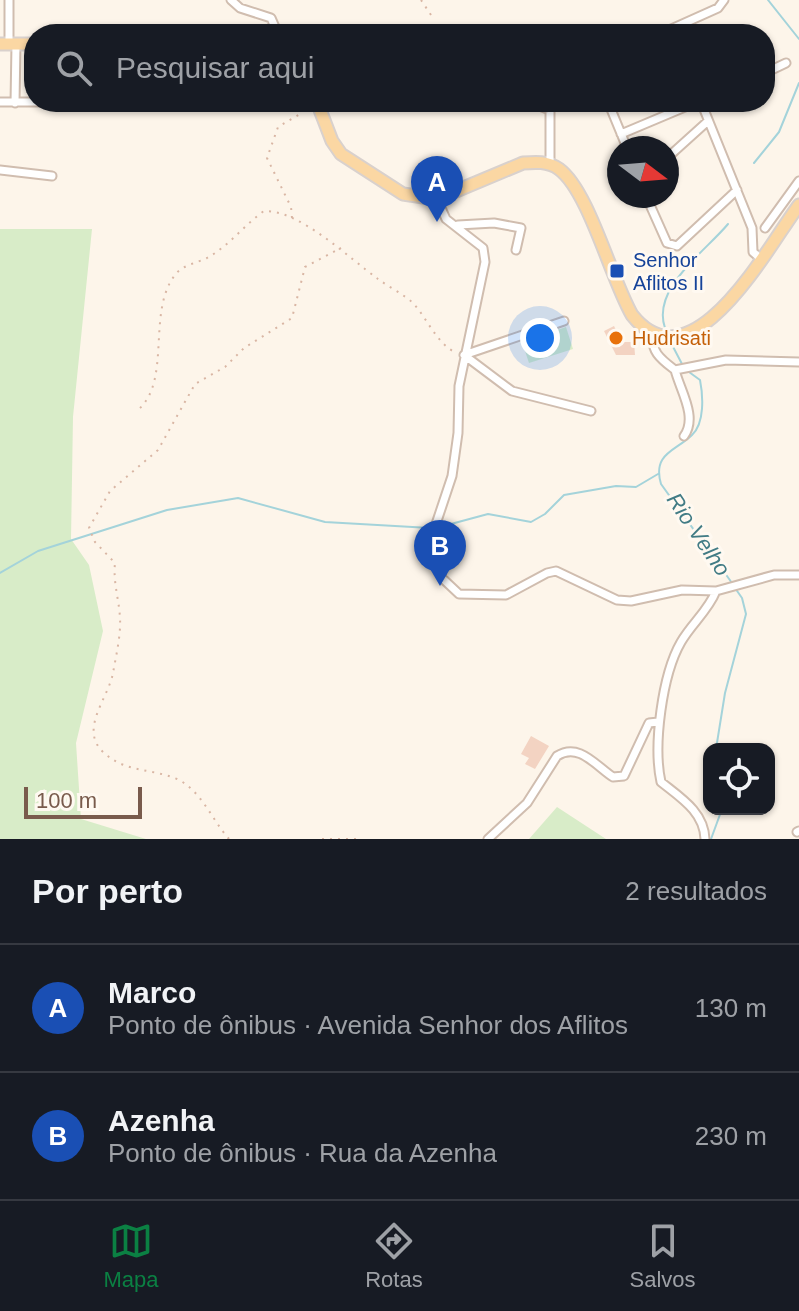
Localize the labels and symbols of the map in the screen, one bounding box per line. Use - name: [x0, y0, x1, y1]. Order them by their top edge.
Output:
- north arrow: [607, 136, 679, 208]
- pin: A: [411, 156, 463, 222]
- place label: Senhor Aflitos II: [633, 249, 704, 294]
- marker: Senhor Aflitos II: [608, 262, 626, 280]
- your location: [520, 318, 560, 358]
- place label: Hudrisati: [632, 327, 711, 349]
- marker: Hudrisati: [607, 329, 625, 347]
- water label: Rio Velho: [662, 488, 735, 580]
- pin: B: [414, 520, 466, 586]
- scale bar: [24, 783, 142, 819]

